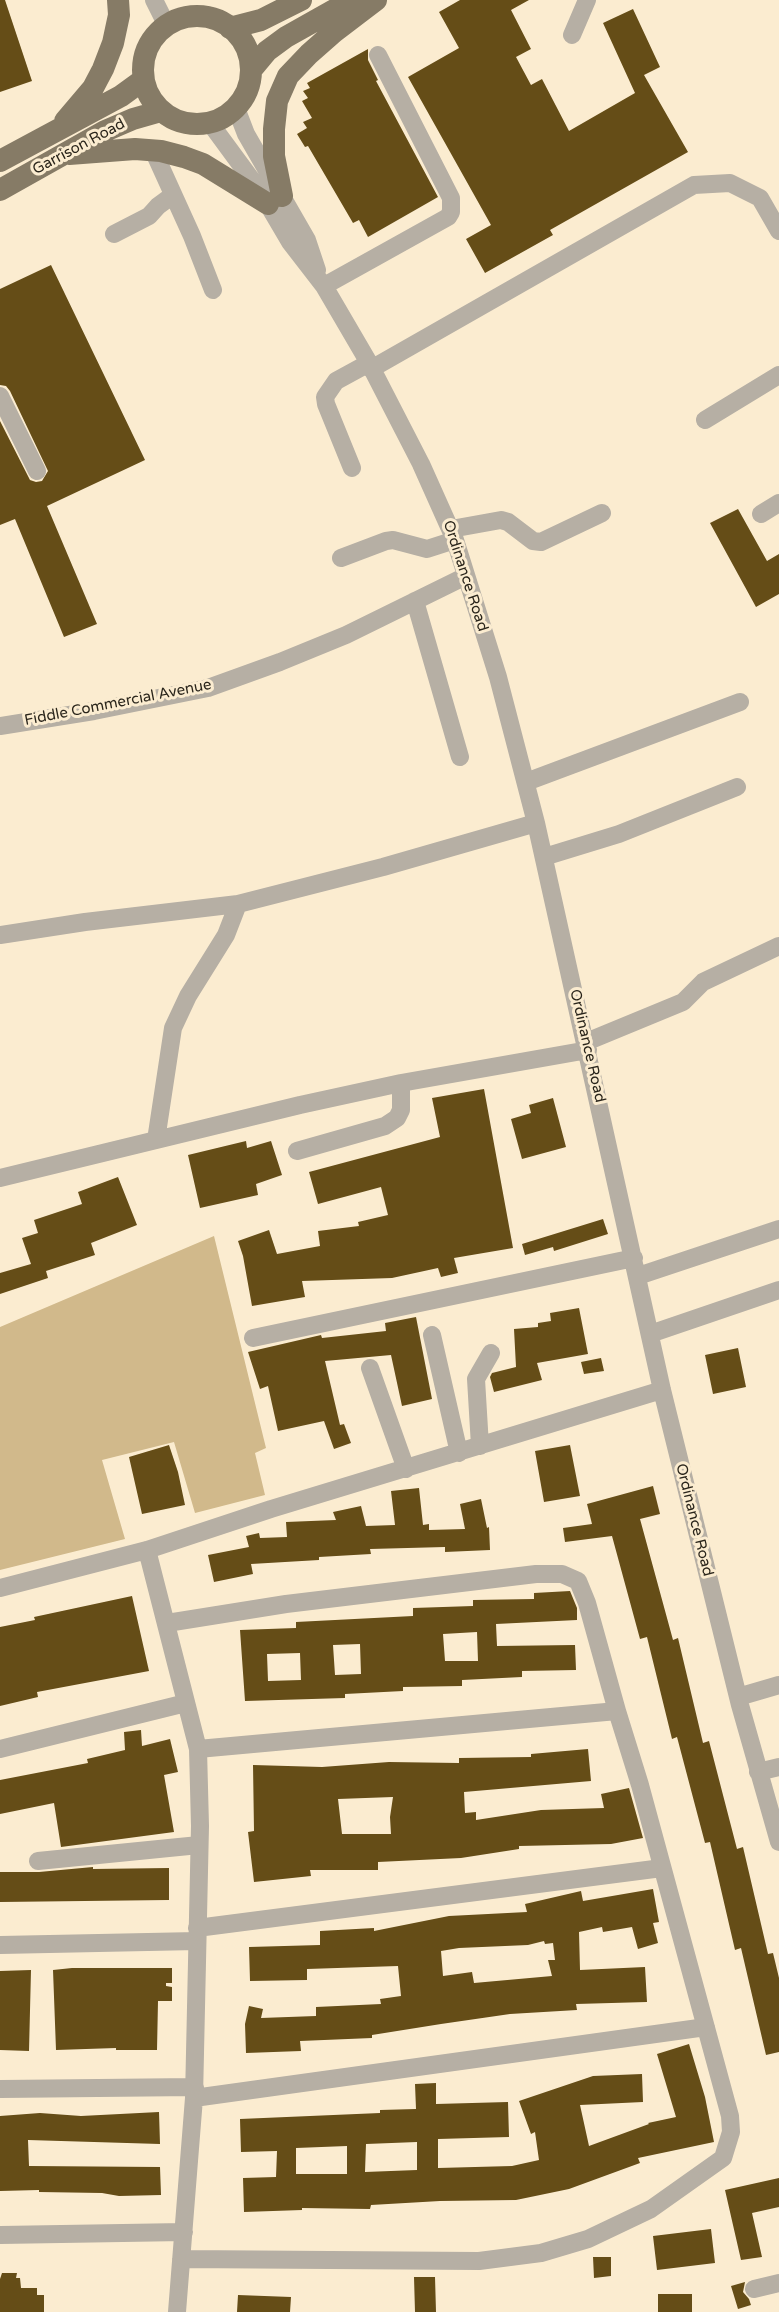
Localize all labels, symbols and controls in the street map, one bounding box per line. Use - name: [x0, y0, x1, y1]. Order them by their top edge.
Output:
- street label: Garrison Road: [30, 115, 128, 179]
- street label: Ordinance Road: [439, 518, 491, 634]
- street label: Fiddle Commercial Avenue: [23, 676, 213, 730]
- street label: Ordinance Road: [565, 988, 609, 1104]
- street label: Ordinance Road: [671, 1462, 717, 1578]

